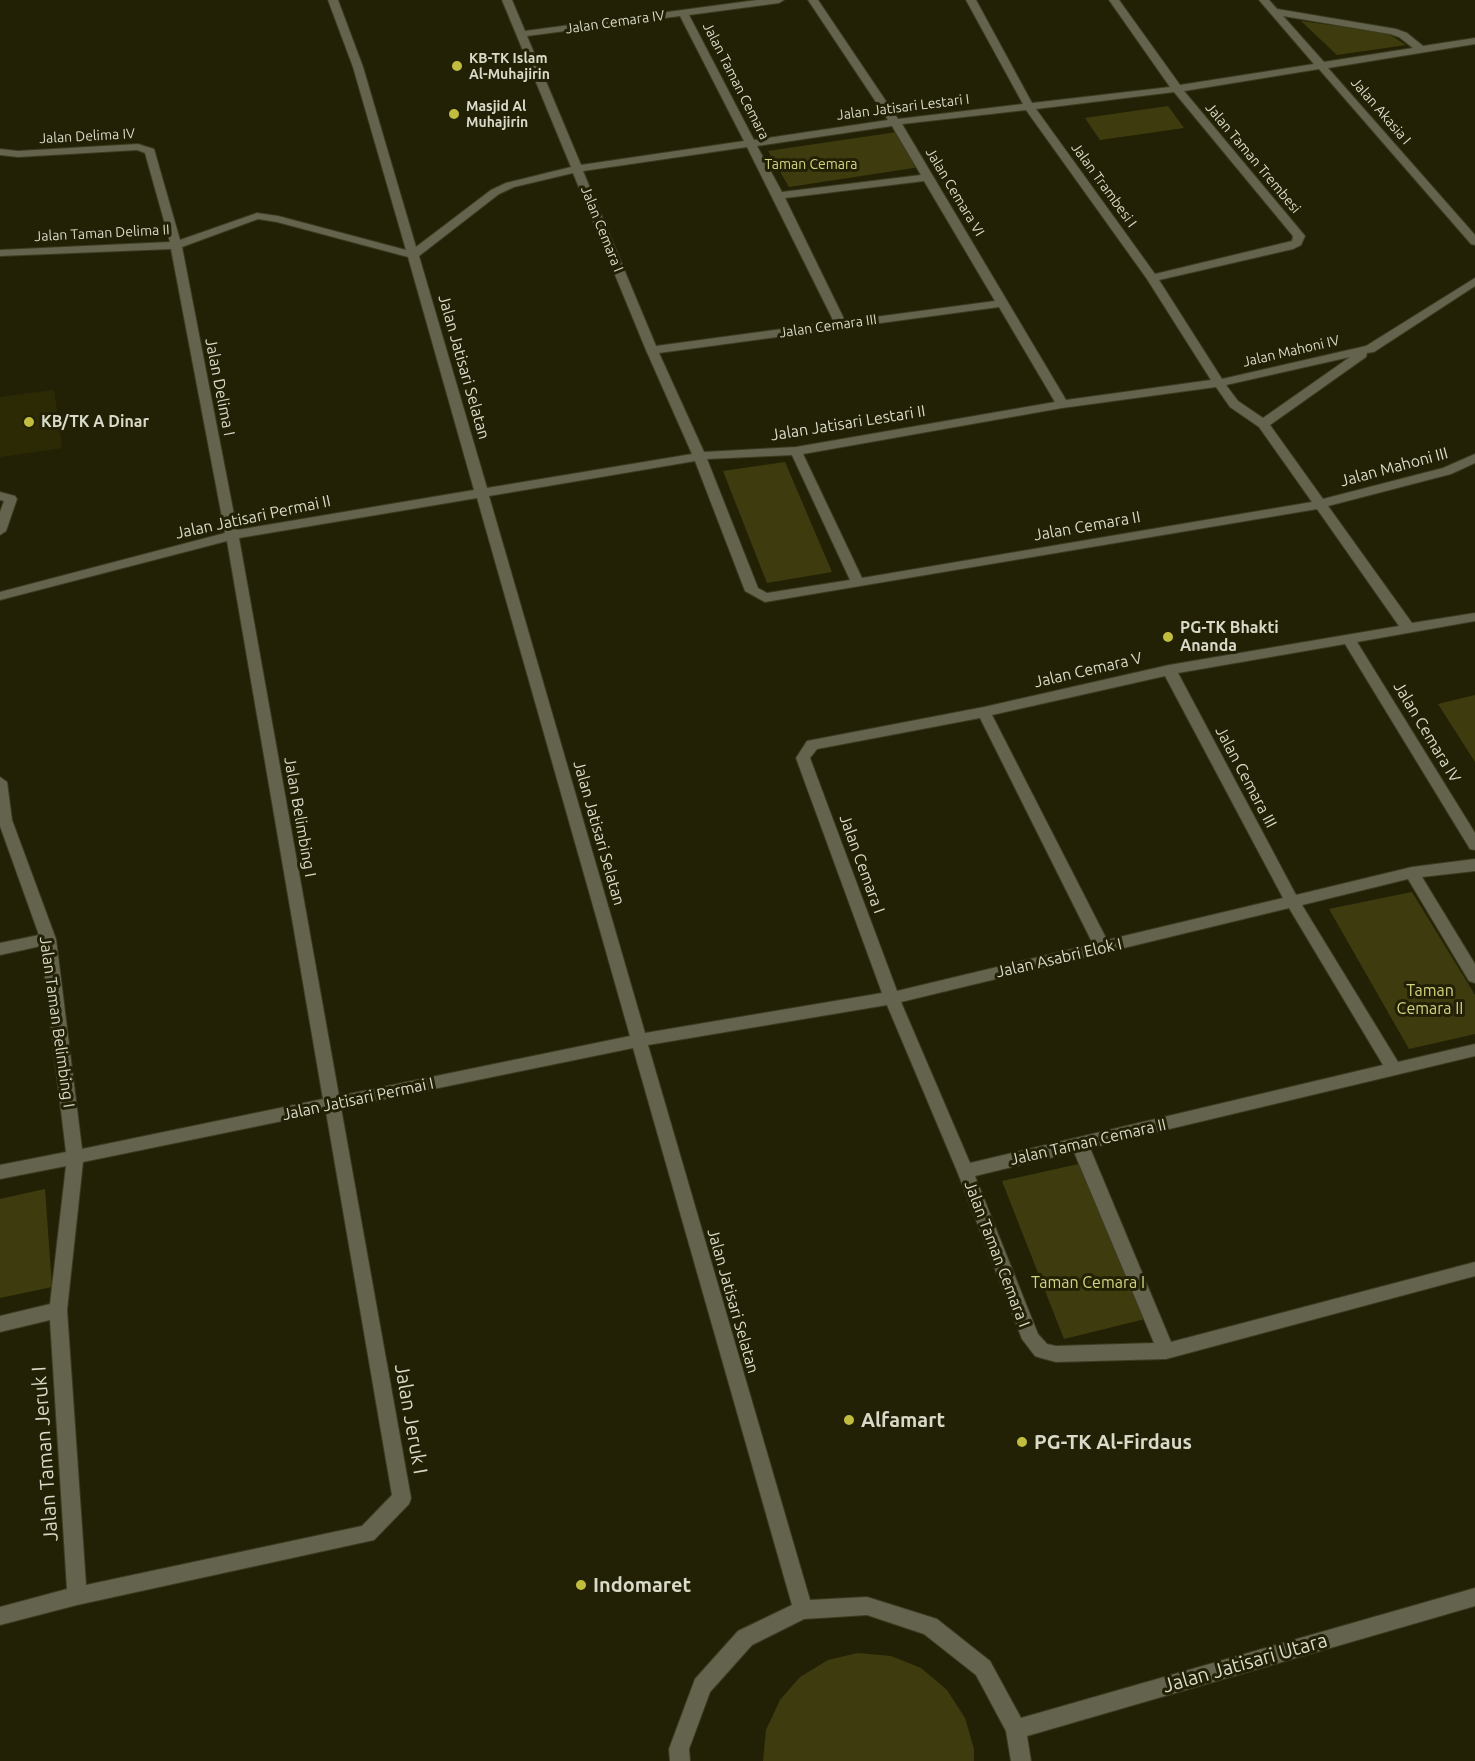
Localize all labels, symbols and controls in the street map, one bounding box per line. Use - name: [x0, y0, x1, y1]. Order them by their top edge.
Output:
- street label: Jalan Cemara IV: [564, 7, 666, 37]
- street label: Jalan Taman Cemara: [699, 20, 773, 142]
- place label: KB-TK Islam Al-Muhajirin: [469, 50, 550, 82]
- marker: KB-TK Islam Al-Muhajirin: [450, 59, 464, 73]
- street label: Jalan Akasia I: [1347, 74, 1415, 148]
- street label: Jalan Jatisari Lestari I: [836, 91, 970, 123]
- place label: Masjid Al Muhajirin: [466, 98, 528, 130]
- street label: Jalan Taman Trembesi: [1202, 99, 1304, 217]
- marker: Masjid Al Muhajirin: [447, 107, 461, 121]
- street label: Jalan Delima IV: [39, 125, 135, 147]
- street label: Jalan Trambesi I: [1068, 140, 1140, 230]
- street label: Jalan Cemara VI: [922, 145, 988, 239]
- park label: Taman Cemara: [765, 156, 857, 172]
- street label: Jalan Cemara I: [577, 184, 627, 274]
- street label: Jalan Taman Delima II: [34, 221, 170, 245]
- street label: Jalan Jatisari Selatan: [434, 292, 494, 442]
- street label: Jalan Cemara III: [778, 311, 878, 341]
- street label: Jalan Mahoni IV: [1241, 332, 1341, 370]
- street label: Jalan Delima I: [201, 336, 239, 438]
- street label: Jalan Jatisari Lestari II: [769, 401, 927, 445]
- place label: KB/TK A Dinar: [41, 412, 149, 432]
- marker: KB/TK A Dinar: [22, 415, 36, 429]
- street label: Jalan Mahoni III: [1338, 443, 1450, 491]
- street label: Jalan Jatisari Permai II: [174, 491, 332, 543]
- street label: Jalan Cemara II: [1032, 507, 1142, 545]
- place label: PG-TK Bhakti Ananda: [1180, 618, 1279, 656]
- marker: PG-TK Bhakti Ananda: [1161, 630, 1175, 644]
- street label: Jalan Cemara V: [1032, 648, 1144, 692]
- street label: Jalan Cemara IV: [1389, 678, 1465, 786]
- street label: Jalan Cemara III: [1211, 723, 1281, 831]
- street label: Jalan Belimbing I: [280, 755, 320, 879]
- street label: Jalan Jatisari Selatan: [569, 758, 629, 908]
- street label: Jalan Cemara I: [835, 812, 889, 916]
- street label: Jalan Asabri Elok I: [994, 934, 1124, 982]
- street label: Jalan Taman Belimbing I: [35, 935, 79, 1109]
- park label: Taman Cemara II: [1397, 981, 1463, 1019]
- street label: Jalan Jatisari Permai I: [281, 1074, 435, 1124]
- street label: Jalan Taman Cemara II: [1008, 1115, 1168, 1169]
- street label: Jalan Taman Cemara I: [960, 1178, 1034, 1330]
- street label: Jalan Jatisari Selatan: [703, 1226, 763, 1376]
- park label: Taman Cemara I: [1031, 1273, 1145, 1293]
- street label: Jalan Jeruk I: [390, 1362, 432, 1476]
- street label: Jalan Taman Jeruk I: [27, 1366, 63, 1542]
- place label: Alfamart: [861, 1408, 945, 1432]
- marker: Alfamart: [842, 1413, 856, 1427]
- place label: PG-TK Al-Firdaus: [1034, 1430, 1192, 1454]
- marker: PG-TK Al-Firdaus: [1015, 1435, 1029, 1449]
- place label: Indomaret: [593, 1573, 691, 1597]
- marker: Indomaret: [574, 1578, 588, 1592]
- street label: Jalan Jatisari Utara: [1160, 1628, 1330, 1698]

